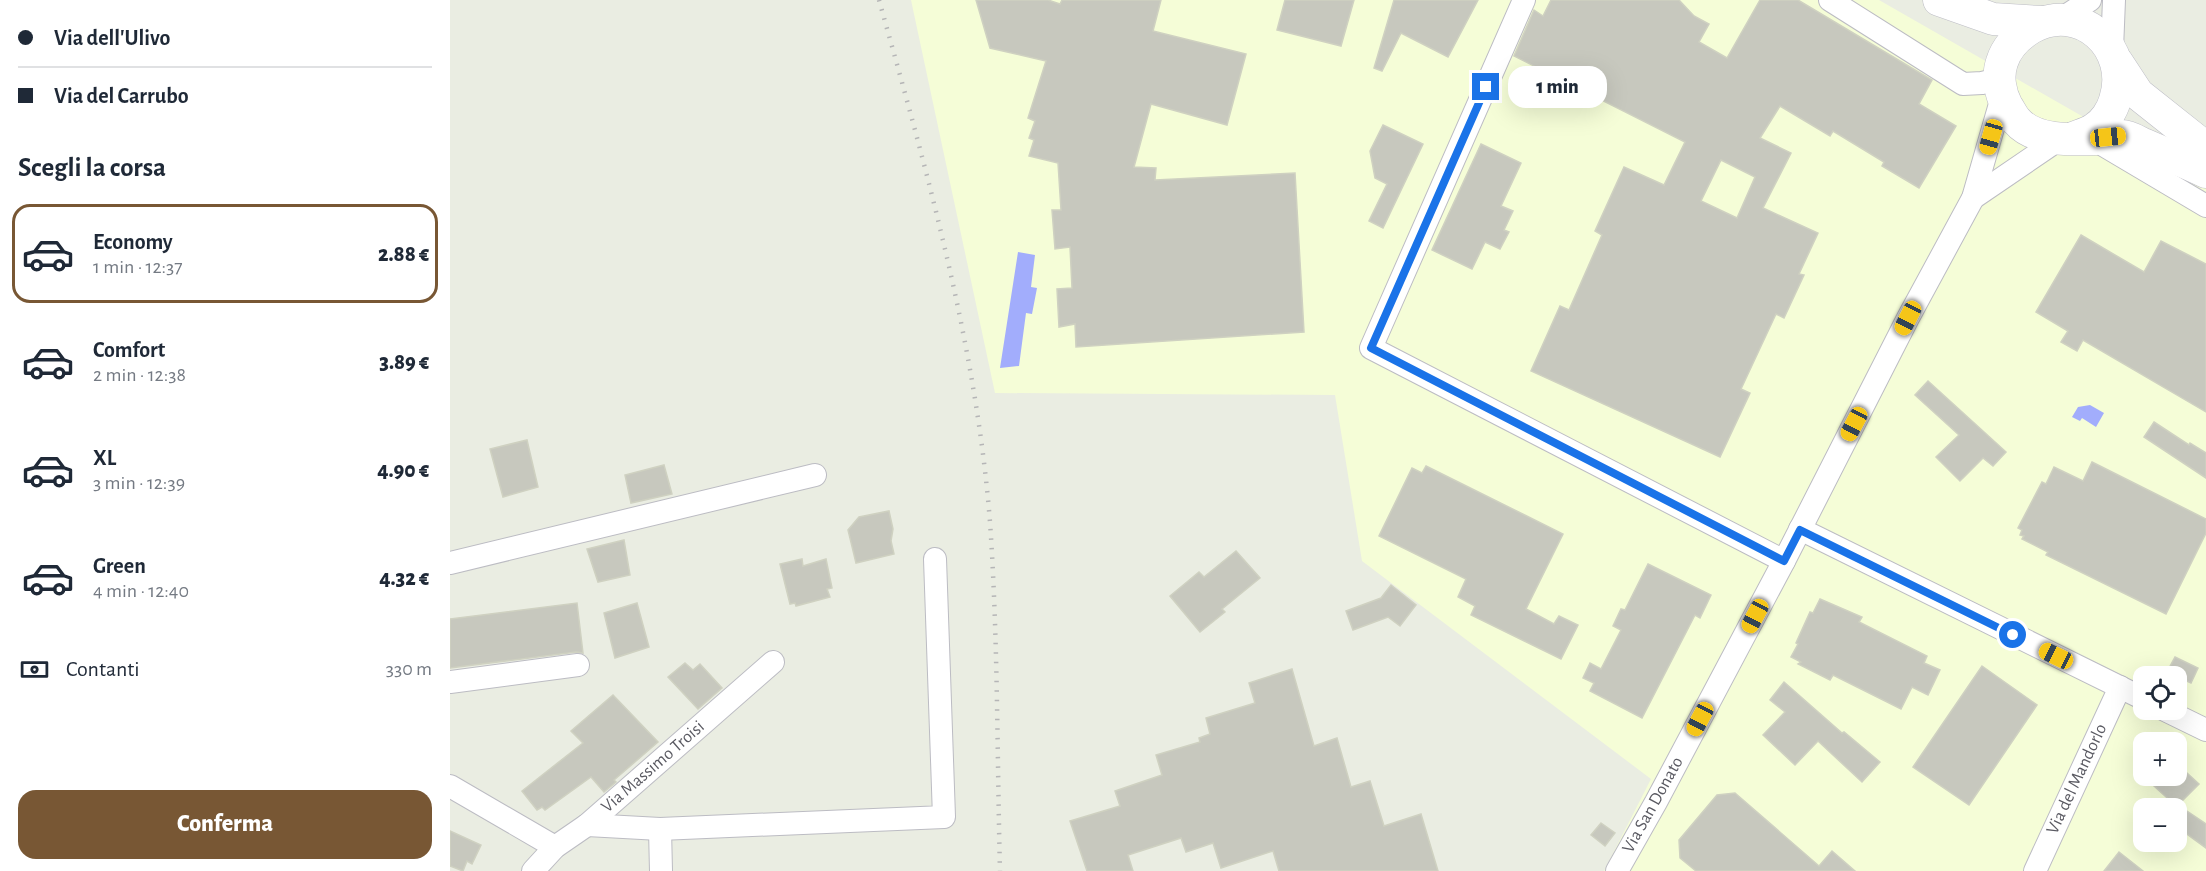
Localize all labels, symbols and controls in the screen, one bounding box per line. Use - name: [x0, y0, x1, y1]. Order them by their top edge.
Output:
- text: Via dell'Ulivo: [54, 27, 170, 49]
- callout: 1 min: [1507, 66, 1606, 108]
- route end: [1472, 73, 1499, 100]
- text: 1 min: [1536, 77, 1579, 97]
- text: Via del Carrubo: [54, 85, 189, 107]
- car: [1977, 117, 2005, 157]
- car: [2089, 126, 2127, 148]
- text: Scegli la corsa: [18, 154, 166, 181]
- icon: car: [21, 227, 75, 281]
- text: Economy: [93, 231, 173, 253]
- text: 2.88 €: [378, 243, 429, 265]
- text: 1 min · 12:37: [93, 257, 183, 277]
- car: [1892, 298, 1924, 338]
- icon: car: [21, 335, 75, 389]
- text: Comfort: [93, 339, 165, 361]
- text: 3.89 €: [379, 351, 429, 373]
- text: 2 min · 12:38: [93, 365, 186, 385]
- car: [1838, 404, 1870, 444]
- icon: car: [21, 443, 75, 497]
- text: XL: [93, 447, 116, 469]
- text: 4.90 €: [377, 459, 429, 481]
- text: 3 min · 12:39: [93, 473, 185, 493]
- icon: car: [21, 551, 75, 605]
- text: Green: [93, 555, 146, 577]
- text: 4.32 €: [379, 567, 429, 589]
- text: 4 min · 12:40: [93, 581, 189, 601]
- car: [1739, 596, 1771, 636]
- route start: [1999, 621, 2026, 648]
- car: [2036, 640, 2076, 672]
- icon: cash: [18, 653, 51, 686]
- text: Contanti: [66, 658, 140, 680]
- text: 330 m: [386, 659, 432, 679]
- map controls: [2133, 666, 2187, 852]
- button: locate: [2133, 666, 2187, 720]
- car: [1684, 699, 1716, 739]
- street label: Via Massimo Troisi: [598, 718, 708, 816]
- street label: Via del Mandorlo: [2044, 721, 2110, 837]
- button: +: [2133, 732, 2187, 786]
- street label: Via San Donato: [1619, 754, 1687, 856]
- button: Conferma: [18, 790, 432, 859]
- button: −: [2133, 798, 2187, 852]

